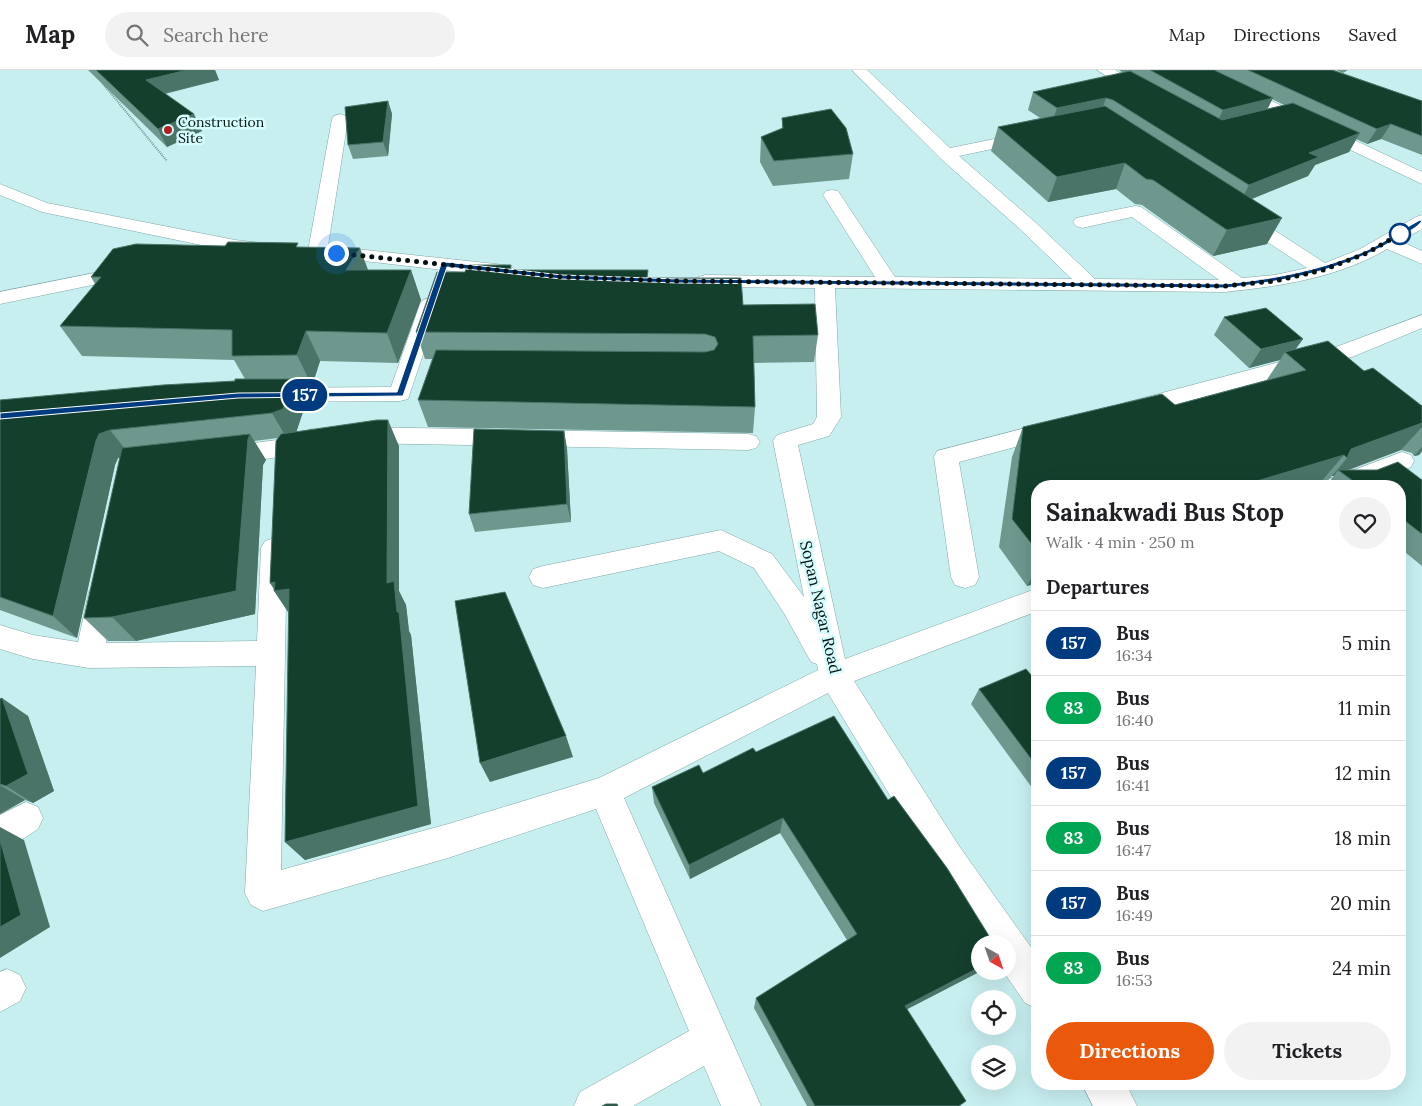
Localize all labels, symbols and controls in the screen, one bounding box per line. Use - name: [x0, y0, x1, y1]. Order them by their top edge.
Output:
- search box: [105, 12, 455, 57]
- text: Map: [25, 19, 75, 50]
- icon: search: [123, 21, 151, 49]
- text: Search here: [163, 23, 269, 47]
- text: Map: [1169, 23, 1205, 46]
- text: Directions: [1233, 23, 1320, 46]
- text: Saved: [1348, 23, 1397, 46]
- place label: Construction Site: [178, 113, 265, 147]
- marker: Construction Site: [162, 124, 174, 136]
- unlabelled marker: [1389, 223, 1411, 245]
- your location: [324, 241, 349, 266]
- line badge: 157: [276, 379, 334, 411]
- text: 157: [292, 383, 318, 406]
- text: Sainakwadi Bus Stop: [1046, 497, 1284, 528]
- button: heart: [1339, 497, 1391, 549]
- text: Walk · 4 min · 250 m: [1046, 532, 1194, 552]
- street label: Sopan Nagar Road: [796, 539, 846, 676]
- text: Departures: [1046, 575, 1149, 599]
- text: Bus: [1116, 621, 1149, 645]
- text: 157: [1061, 631, 1086, 654]
- text: 5 min: [1342, 631, 1391, 655]
- text: 16:34: [1116, 645, 1153, 665]
- text: Bus: [1116, 686, 1149, 710]
- text: 83: [1063, 696, 1084, 719]
- text: 11 min: [1338, 696, 1391, 720]
- text: 16:40: [1116, 710, 1154, 730]
- text: Bus: [1116, 751, 1149, 775]
- text: 157: [1061, 761, 1086, 784]
- text: 12 min: [1335, 761, 1391, 785]
- text: 16:41: [1116, 775, 1150, 795]
- text: Bus: [1116, 816, 1149, 840]
- text: 83: [1063, 826, 1084, 849]
- text: 18 min: [1335, 826, 1391, 850]
- text: 16:47: [1116, 840, 1151, 860]
- text: Bus: [1116, 881, 1149, 905]
- text: 157: [1061, 891, 1086, 914]
- text: 20 min: [1330, 891, 1391, 915]
- text: 16:49: [1116, 905, 1153, 925]
- north arrow: [971, 935, 1016, 980]
- map controls: [971, 935, 1016, 1090]
- text: Bus: [1116, 946, 1149, 970]
- text: 83: [1063, 956, 1084, 979]
- text: 24 min: [1332, 956, 1391, 980]
- text: 16:53: [1116, 970, 1153, 990]
- button: locate: [971, 990, 1016, 1035]
- button: Directions: [1046, 1022, 1214, 1080]
- button: Tickets: [1224, 1022, 1391, 1080]
- button: layers: [971, 1045, 1016, 1090]

